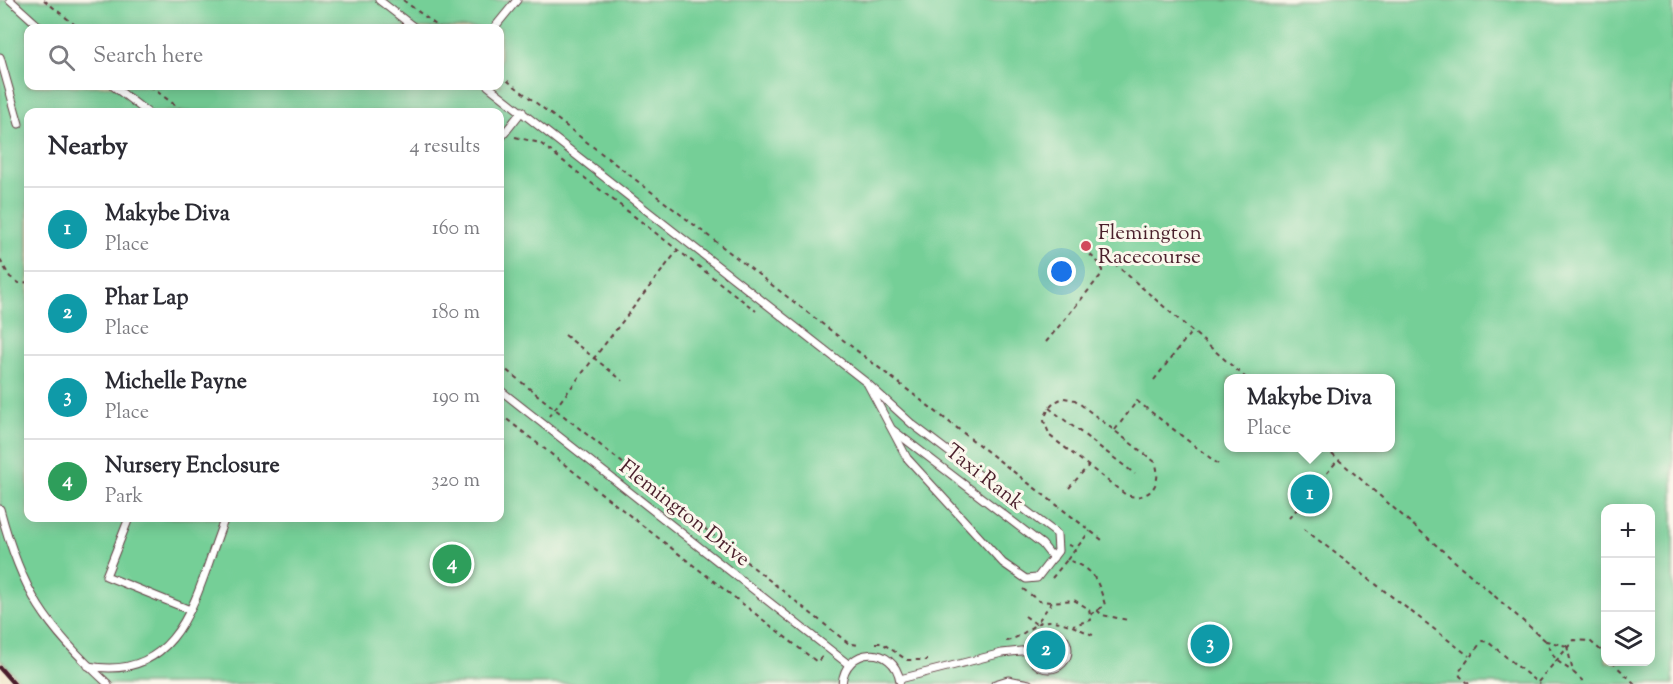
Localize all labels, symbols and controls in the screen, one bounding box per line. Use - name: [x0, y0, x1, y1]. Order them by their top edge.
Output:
- search box: [24, 24, 504, 90]
- icon: search: [45, 41, 78, 74]
- text: Search here: [93, 41, 203, 73]
- text: Nearby: [48, 129, 128, 166]
- text: 4 results: [409, 133, 480, 162]
- text: Makybe Diva: [105, 199, 230, 231]
- text: 1: [64, 215, 71, 244]
- text: 160 m: [432, 215, 480, 244]
- place label: Flemington Racecourse: [1098, 219, 1202, 273]
- text: Place: [105, 231, 149, 260]
- marker: Flemington Racecourse: [1079, 239, 1093, 253]
- your location: [1047, 257, 1076, 286]
- text: Phar Lap: [105, 283, 189, 315]
- text: 2: [63, 299, 72, 328]
- text: 180 m: [432, 299, 480, 328]
- text: Place: [105, 315, 149, 344]
- text: Michelle Payne: [105, 367, 247, 399]
- popup: [1224, 374, 1395, 452]
- text: 3: [63, 383, 72, 412]
- text: 190 m: [432, 383, 480, 412]
- text: Makybe Diva: [1247, 383, 1372, 415]
- text: Place: [105, 399, 149, 428]
- text: Place: [1247, 415, 1291, 444]
- street label: Taxi Rank: [938, 438, 1030, 519]
- text: Nursery Enclosure: [105, 451, 280, 483]
- street label: Flemington Drive: [612, 453, 756, 575]
- text: 4: [62, 467, 73, 496]
- text: 320 m: [431, 467, 480, 496]
- pin: 1: [1290, 472, 1330, 516]
- text: Park: [105, 483, 143, 512]
- map controls: [1601, 504, 1655, 666]
- button: +: [1601, 504, 1655, 558]
- pin: 4: [432, 542, 472, 586]
- button: −: [1601, 558, 1655, 612]
- button: layers: [1601, 612, 1655, 666]
- pin: 3: [1190, 622, 1230, 666]
- pin: 2: [1026, 628, 1066, 672]

